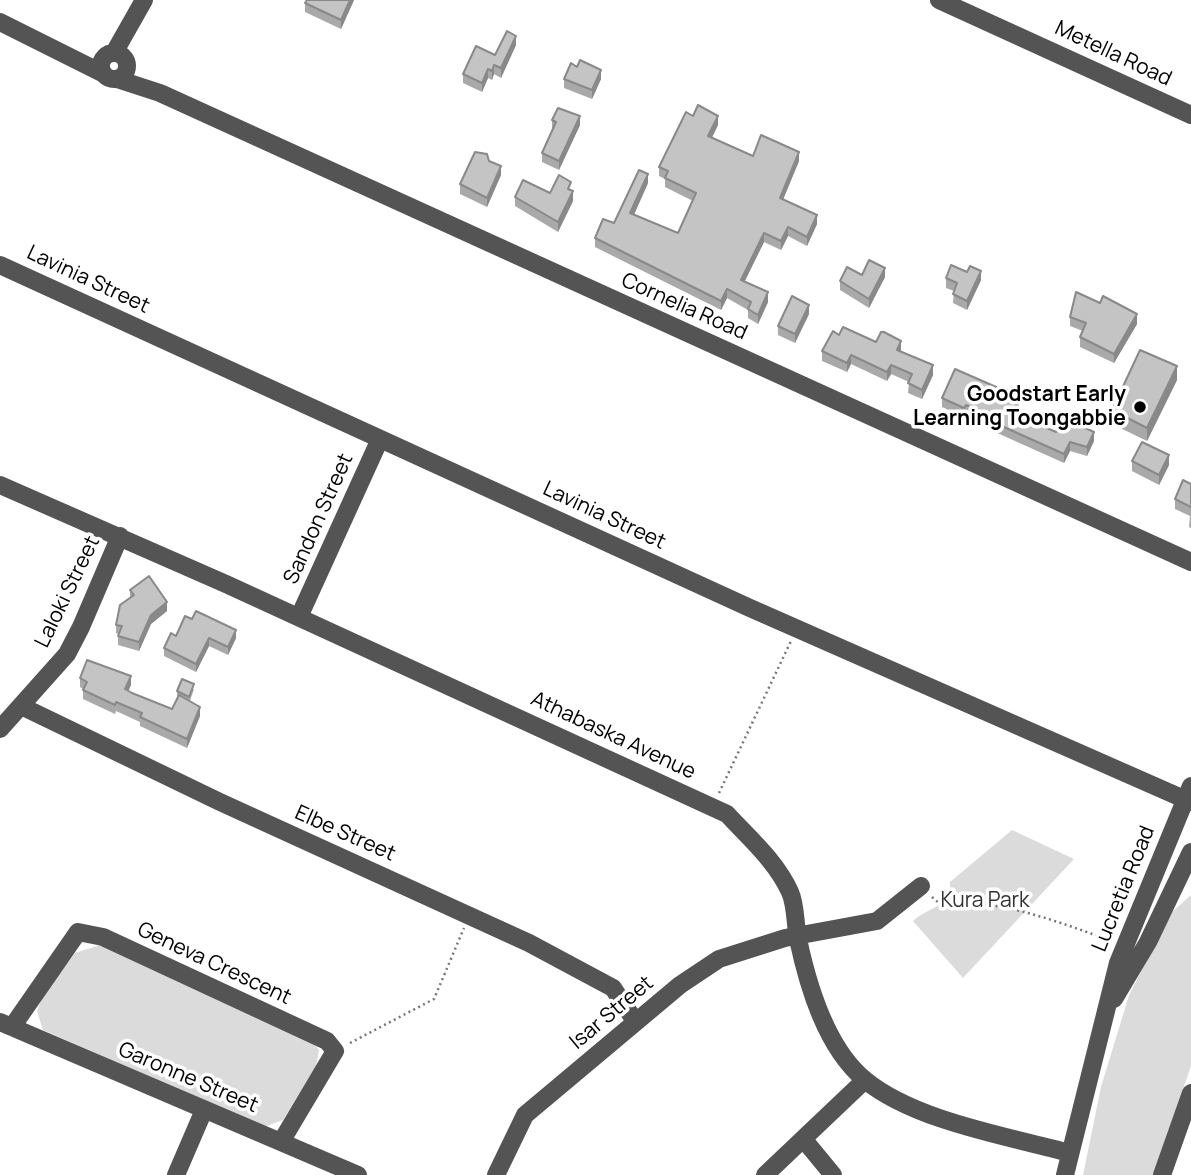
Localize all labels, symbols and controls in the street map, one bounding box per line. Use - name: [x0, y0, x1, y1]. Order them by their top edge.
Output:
- street label: Metella Road: [1051, 16, 1175, 92]
- street label: Lavinia Street: [23, 241, 153, 319]
- street label: Cornelia Road: [617, 268, 751, 346]
- place label: Goodstart Early Learning Toongabbie: [913, 382, 1126, 432]
- marker: Goodstart Early Learning Toongabbie: [1132, 399, 1148, 415]
- street label: Sandon Street: [279, 450, 359, 588]
- street label: Lavinia Street: [539, 477, 669, 555]
- street label: Laloki Street: [30, 532, 106, 652]
- street label: Athabaska Avenue: [527, 687, 699, 785]
- street label: Elbe Street: [291, 801, 399, 867]
- street label: Lucretia Road: [1087, 822, 1161, 956]
- park label: Kura Park: [940, 888, 1030, 914]
- street label: Geneva Crescent: [133, 917, 295, 1011]
- street label: Isar Street: [565, 971, 659, 1055]
- street label: Garonne Street: [114, 1037, 262, 1119]

